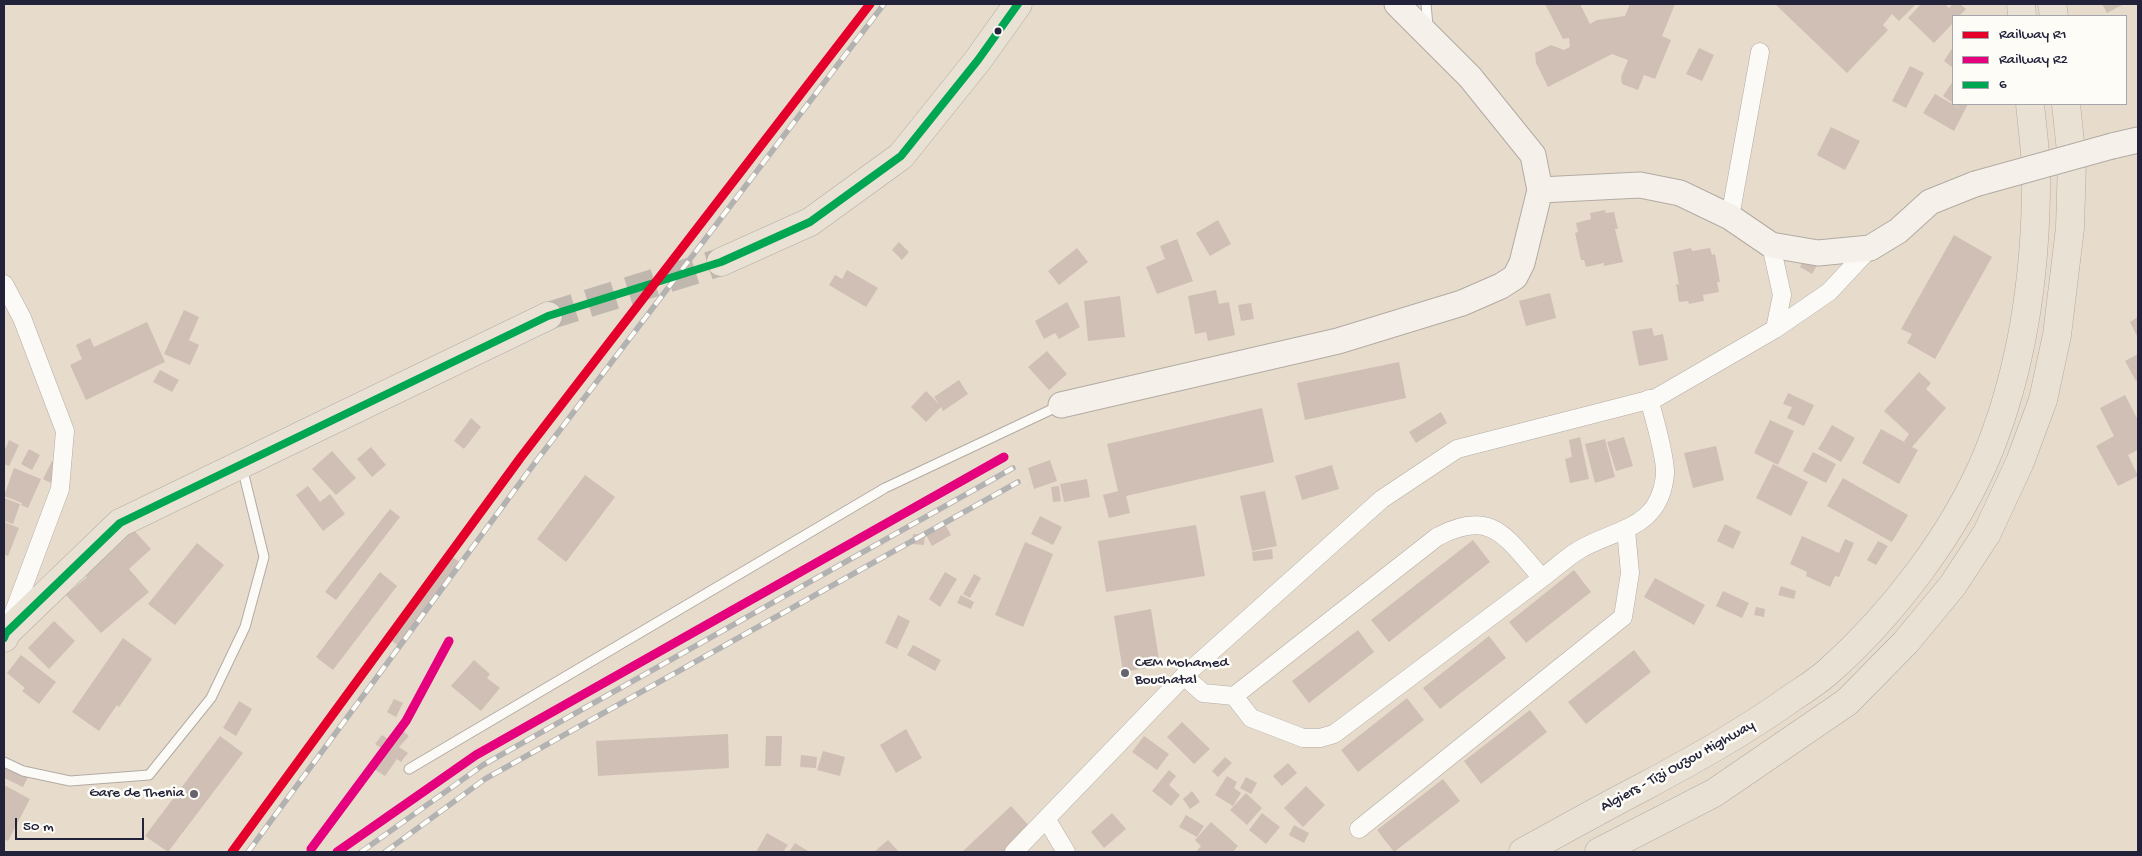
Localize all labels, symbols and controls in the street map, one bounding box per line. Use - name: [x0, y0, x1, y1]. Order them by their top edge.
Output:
- legend: [1952, 15, 2127, 105]
- unlabelled marker: [993, 26, 1003, 36]
- text: Railway R1: [1999, 26, 2067, 44]
- text: Railway R2: [1999, 51, 2068, 69]
- text: 6: [1999, 76, 2007, 94]
- place label: CEM Mohamed Bouchatal: [1135, 655, 1228, 690]
- marker: CEM Mohamed Bouchatal: [1119, 667, 1131, 679]
- street label: Algiers - Tizi Ouzou Highway: [1598, 717, 1758, 817]
- place label: Gare de Thenia: [89, 785, 184, 803]
- marker: Gare de Thenia: [188, 788, 200, 800]
- scale bar: [18, 808, 146, 840]
- text: 50 m: [23, 818, 54, 836]

